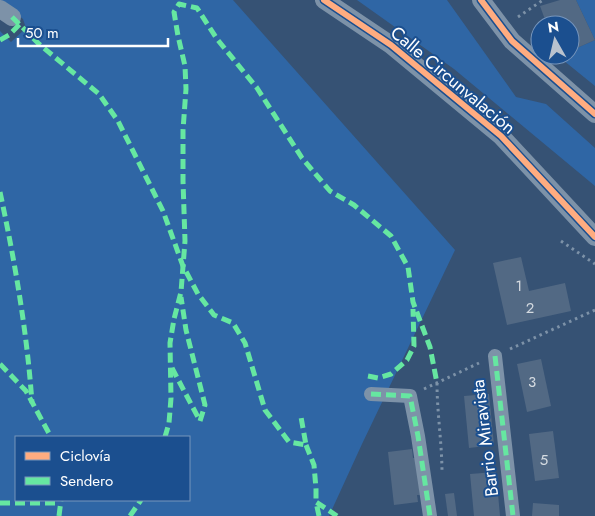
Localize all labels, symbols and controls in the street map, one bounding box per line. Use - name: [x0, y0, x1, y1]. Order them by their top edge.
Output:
- scale bar: [18, 15, 168, 47]
- north arrow: [530, 15, 580, 65]
- text: N: [546, 16, 560, 38]
- street label: Calle Circunvalación: [385, 20, 521, 140]
- text: 50 m: [25, 22, 59, 44]
- house number: 1: [516, 275, 522, 297]
- house number: 2: [526, 297, 534, 319]
- house number: 3: [528, 371, 536, 393]
- street label: Barrio Miravista: [465, 378, 505, 498]
- legend: [15, 436, 190, 501]
- text: Ciclovía: [60, 445, 110, 467]
- house number: 5: [540, 449, 548, 471]
- text: Sendero: [60, 470, 113, 492]

